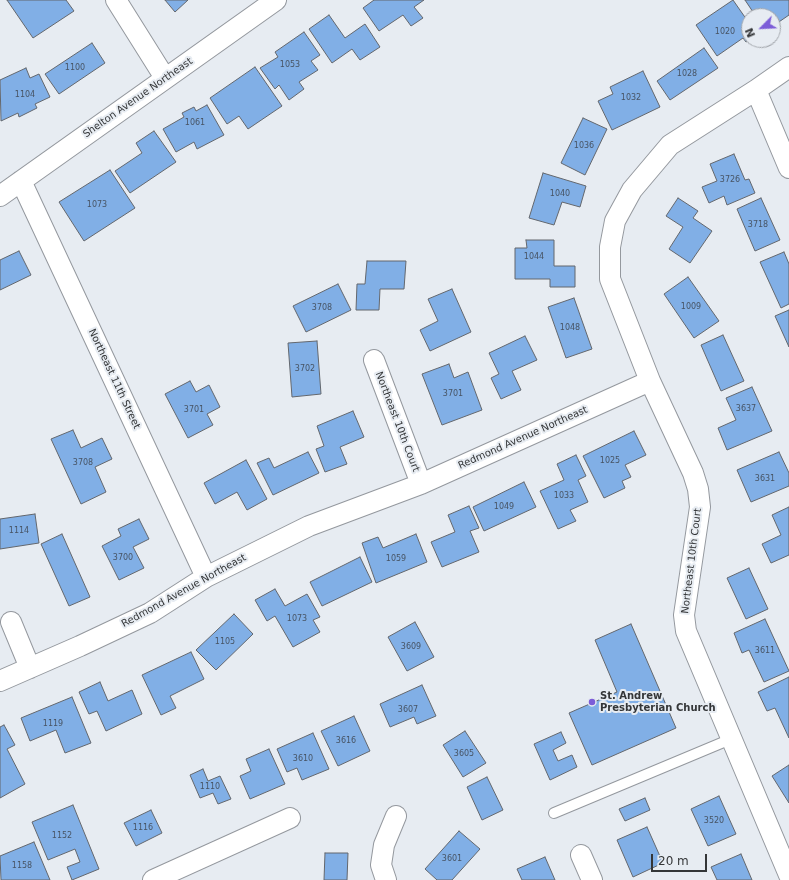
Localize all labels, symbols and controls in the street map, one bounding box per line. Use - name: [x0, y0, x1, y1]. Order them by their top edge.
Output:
- north arrow: [741, 8, 781, 48]
- text: N: [743, 26, 758, 40]
- house number: 1020: [715, 27, 735, 37]
- street label: Shelton Avenue Northeast: [81, 56, 195, 140]
- house number: 1053: [280, 60, 300, 70]
- house number: 1100: [65, 63, 85, 73]
- house number: 1028: [677, 69, 697, 79]
- house number: 1104: [15, 90, 35, 100]
- house number: 1032: [621, 93, 641, 103]
- house number: 1061: [185, 118, 205, 128]
- house number: 1036: [574, 141, 594, 151]
- house number: 3726: [720, 175, 740, 185]
- house number: 1040: [550, 189, 570, 199]
- house number: 1073: [87, 200, 107, 210]
- house number: 3718: [748, 220, 768, 230]
- house number: 1044: [524, 252, 544, 262]
- house number: 1009: [681, 302, 701, 312]
- house number: 3708: [312, 303, 332, 313]
- house number: 1048: [560, 323, 580, 333]
- street label: Northeast 11th Street: [86, 327, 142, 431]
- house number: 3702: [295, 364, 315, 374]
- street label: Northeast 10th Court: [372, 370, 422, 474]
- house number: 3701: [443, 389, 463, 399]
- street label: Redmond Avenue Northeast: [456, 404, 590, 472]
- house number: 3637: [736, 404, 756, 414]
- house number: 3701: [184, 405, 204, 415]
- house number: 1025: [600, 456, 620, 466]
- house number: 3708: [73, 458, 93, 468]
- house number: 3631: [755, 474, 775, 484]
- house number: 1033: [554, 491, 574, 501]
- house number: 1049: [494, 502, 514, 512]
- street label: Northeast 10th Court: [680, 508, 704, 614]
- house number: 1114: [9, 526, 29, 536]
- street label: Redmond Avenue Northeast: [120, 552, 248, 630]
- house number: 3700: [113, 553, 133, 563]
- house number: 1059: [386, 554, 406, 564]
- house number: 1073: [287, 614, 307, 624]
- house number: 1105: [215, 637, 235, 647]
- house number: 3609: [401, 642, 421, 652]
- house number: 3611: [755, 646, 775, 656]
- place label: St. Andrew Presbyterian Church: [600, 690, 715, 714]
- marker: St. Andrew Presbyterian Church: [587, 697, 597, 707]
- house number: 3607: [398, 705, 418, 715]
- house number: 1119: [43, 719, 63, 729]
- house number: 3616: [336, 736, 356, 746]
- house number: 3605: [454, 749, 474, 759]
- house number: 3610: [293, 754, 313, 764]
- house number: 1110: [200, 782, 220, 792]
- house number: 3520: [704, 816, 724, 826]
- house number: 1116: [133, 823, 153, 833]
- house number: 1152: [52, 831, 72, 841]
- scale bar: [653, 846, 709, 872]
- house number: 3601: [442, 854, 462, 864]
- text: 20 m: [658, 854, 689, 868]
- house number: 1158: [12, 861, 32, 871]

